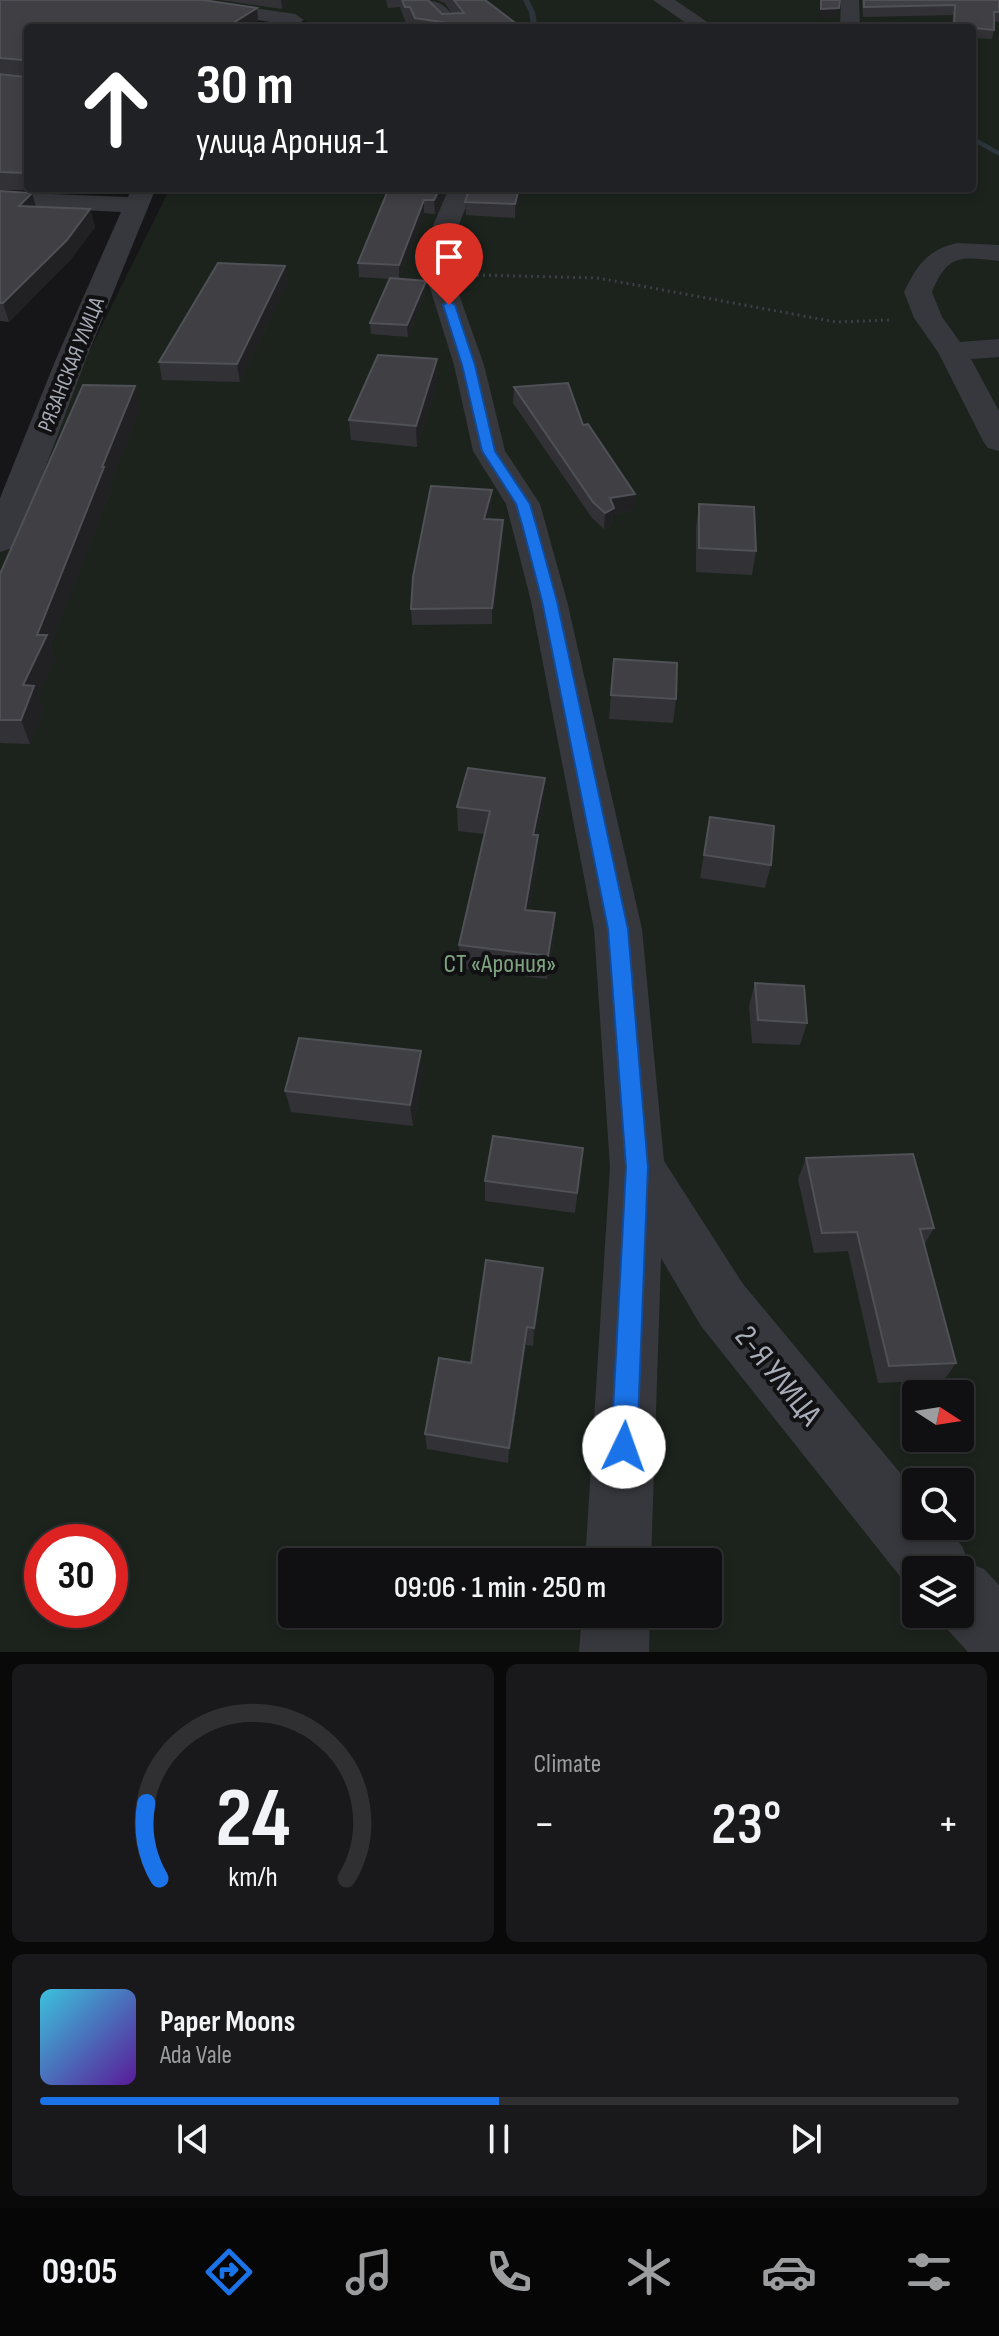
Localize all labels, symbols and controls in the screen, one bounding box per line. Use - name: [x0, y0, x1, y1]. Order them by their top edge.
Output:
- text: 30 m: [196, 53, 294, 120]
- icon: ahead: [64, 56, 168, 160]
- text: улица Арония-1: [196, 121, 388, 164]
- pin: [415, 223, 483, 305]
- icon: arrive: [427, 235, 471, 279]
- street label: РЯЗАНСКАЯ УЛИЦА: [32, 293, 111, 436]
- park label: СТ «Арония»: [444, 949, 556, 980]
- street label: 2-Я УЛИЦА: [726, 1318, 830, 1434]
- north arrow: [902, 1380, 974, 1452]
- map controls: [902, 1380, 974, 1628]
- position arrow: [582, 1405, 666, 1489]
- button: search: [902, 1468, 974, 1540]
- speed limit sign: 30: [24, 1524, 128, 1628]
- button: layers: [902, 1556, 974, 1628]
- text: 09:06 · 1 min · 250 m: [394, 1570, 606, 1606]
- text: Climate: [534, 1749, 601, 1780]
- text: 24: [215, 1770, 290, 1870]
- text: 23°: [711, 1789, 781, 1861]
- text: −: [534, 1798, 555, 1851]
- text: +: [937, 1798, 959, 1851]
- text: km/h: [228, 1860, 277, 1895]
- text: Paper Moons: [160, 2004, 295, 2040]
- text: Ada Vale: [160, 2040, 232, 2071]
- icon: previous: [171, 2117, 215, 2161]
- icon: pause: [477, 2117, 521, 2161]
- icon: next: [784, 2117, 828, 2161]
- icon: directions: [201, 2244, 257, 2300]
- icon: music: [341, 2244, 397, 2300]
- icon: phone: [481, 2244, 537, 2300]
- icon: climate: [621, 2244, 677, 2300]
- icon: car: [761, 2244, 817, 2300]
- icon: filters: [901, 2244, 957, 2300]
- text: 09:05: [42, 2251, 117, 2294]

